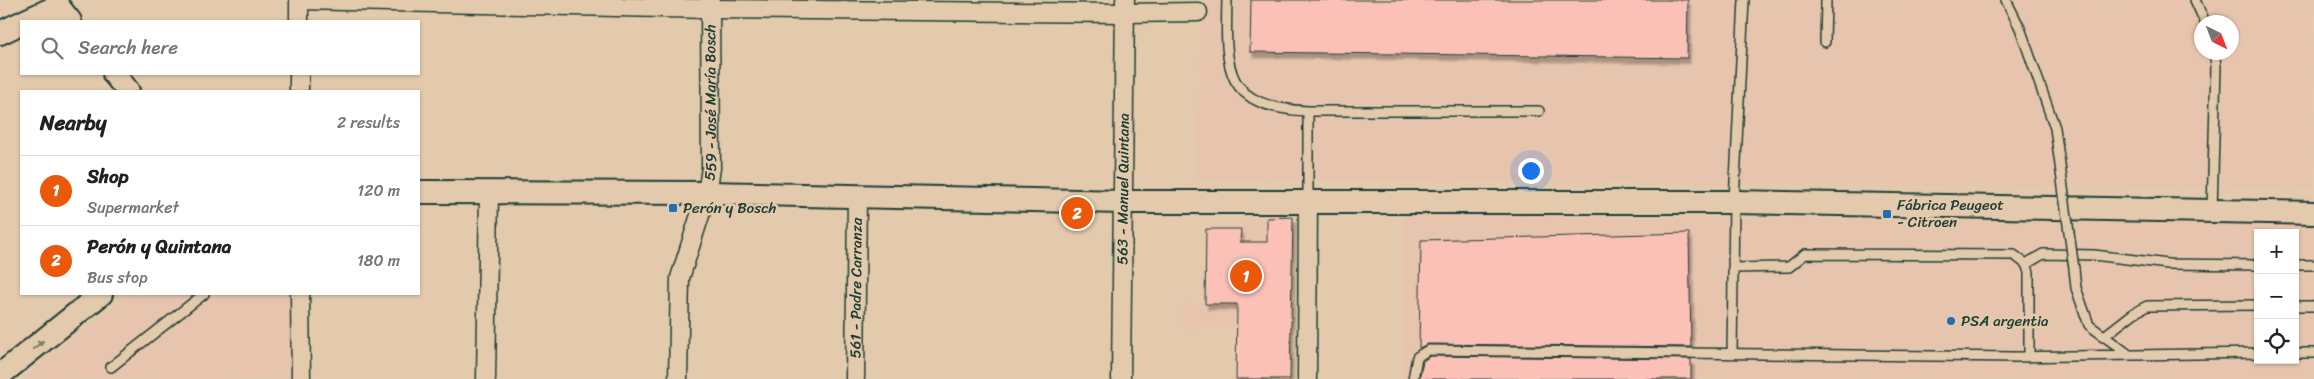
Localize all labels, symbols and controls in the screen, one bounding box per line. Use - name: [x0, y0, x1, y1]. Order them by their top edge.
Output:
- north arrow: [2194, 15, 2239, 60]
- search box: [20, 20, 420, 75]
- street label: 559 - José María Bosch: [696, 24, 724, 183]
- text: Search here: [78, 31, 178, 64]
- icon: search: [38, 34, 66, 62]
- text: Nearby: [40, 104, 106, 142]
- text: 2 results: [337, 108, 400, 137]
- street label: 563 - Manuel Quintana: [1109, 112, 1137, 265]
- your location: [1518, 158, 1544, 184]
- text: Shop: [87, 160, 129, 193]
- text: 1: [53, 176, 59, 205]
- text: 120 m: [357, 176, 400, 205]
- place label: Fábrica Peugeot - Citroen: [1897, 192, 2004, 235]
- text: Supermarket: [87, 193, 179, 222]
- pin: 2: [1061, 194, 1093, 232]
- place label: Perón y Bosch: [683, 195, 777, 221]
- marker: Perón y Bosch: [667, 202, 679, 214]
- marker: Fábrica Peugeot - Citroen: [1881, 208, 1893, 220]
- street label: 561 - Padre Carranza: [842, 217, 870, 359]
- map controls: [2254, 229, 2299, 364]
- button: +: [2254, 229, 2299, 274]
- text: Perón y Quintana: [87, 230, 231, 263]
- text: 2: [51, 246, 61, 275]
- text: 180 m: [357, 246, 400, 275]
- pin: 1: [1230, 257, 1262, 295]
- text: Bus stop: [87, 263, 148, 292]
- button: −: [2254, 274, 2299, 319]
- place label: PSA argentia: [1961, 308, 2049, 334]
- marker: PSA argentia: [1945, 315, 1957, 327]
- button: locate: [2254, 319, 2299, 364]
- one-way arrow: [31, 339, 44, 350]

